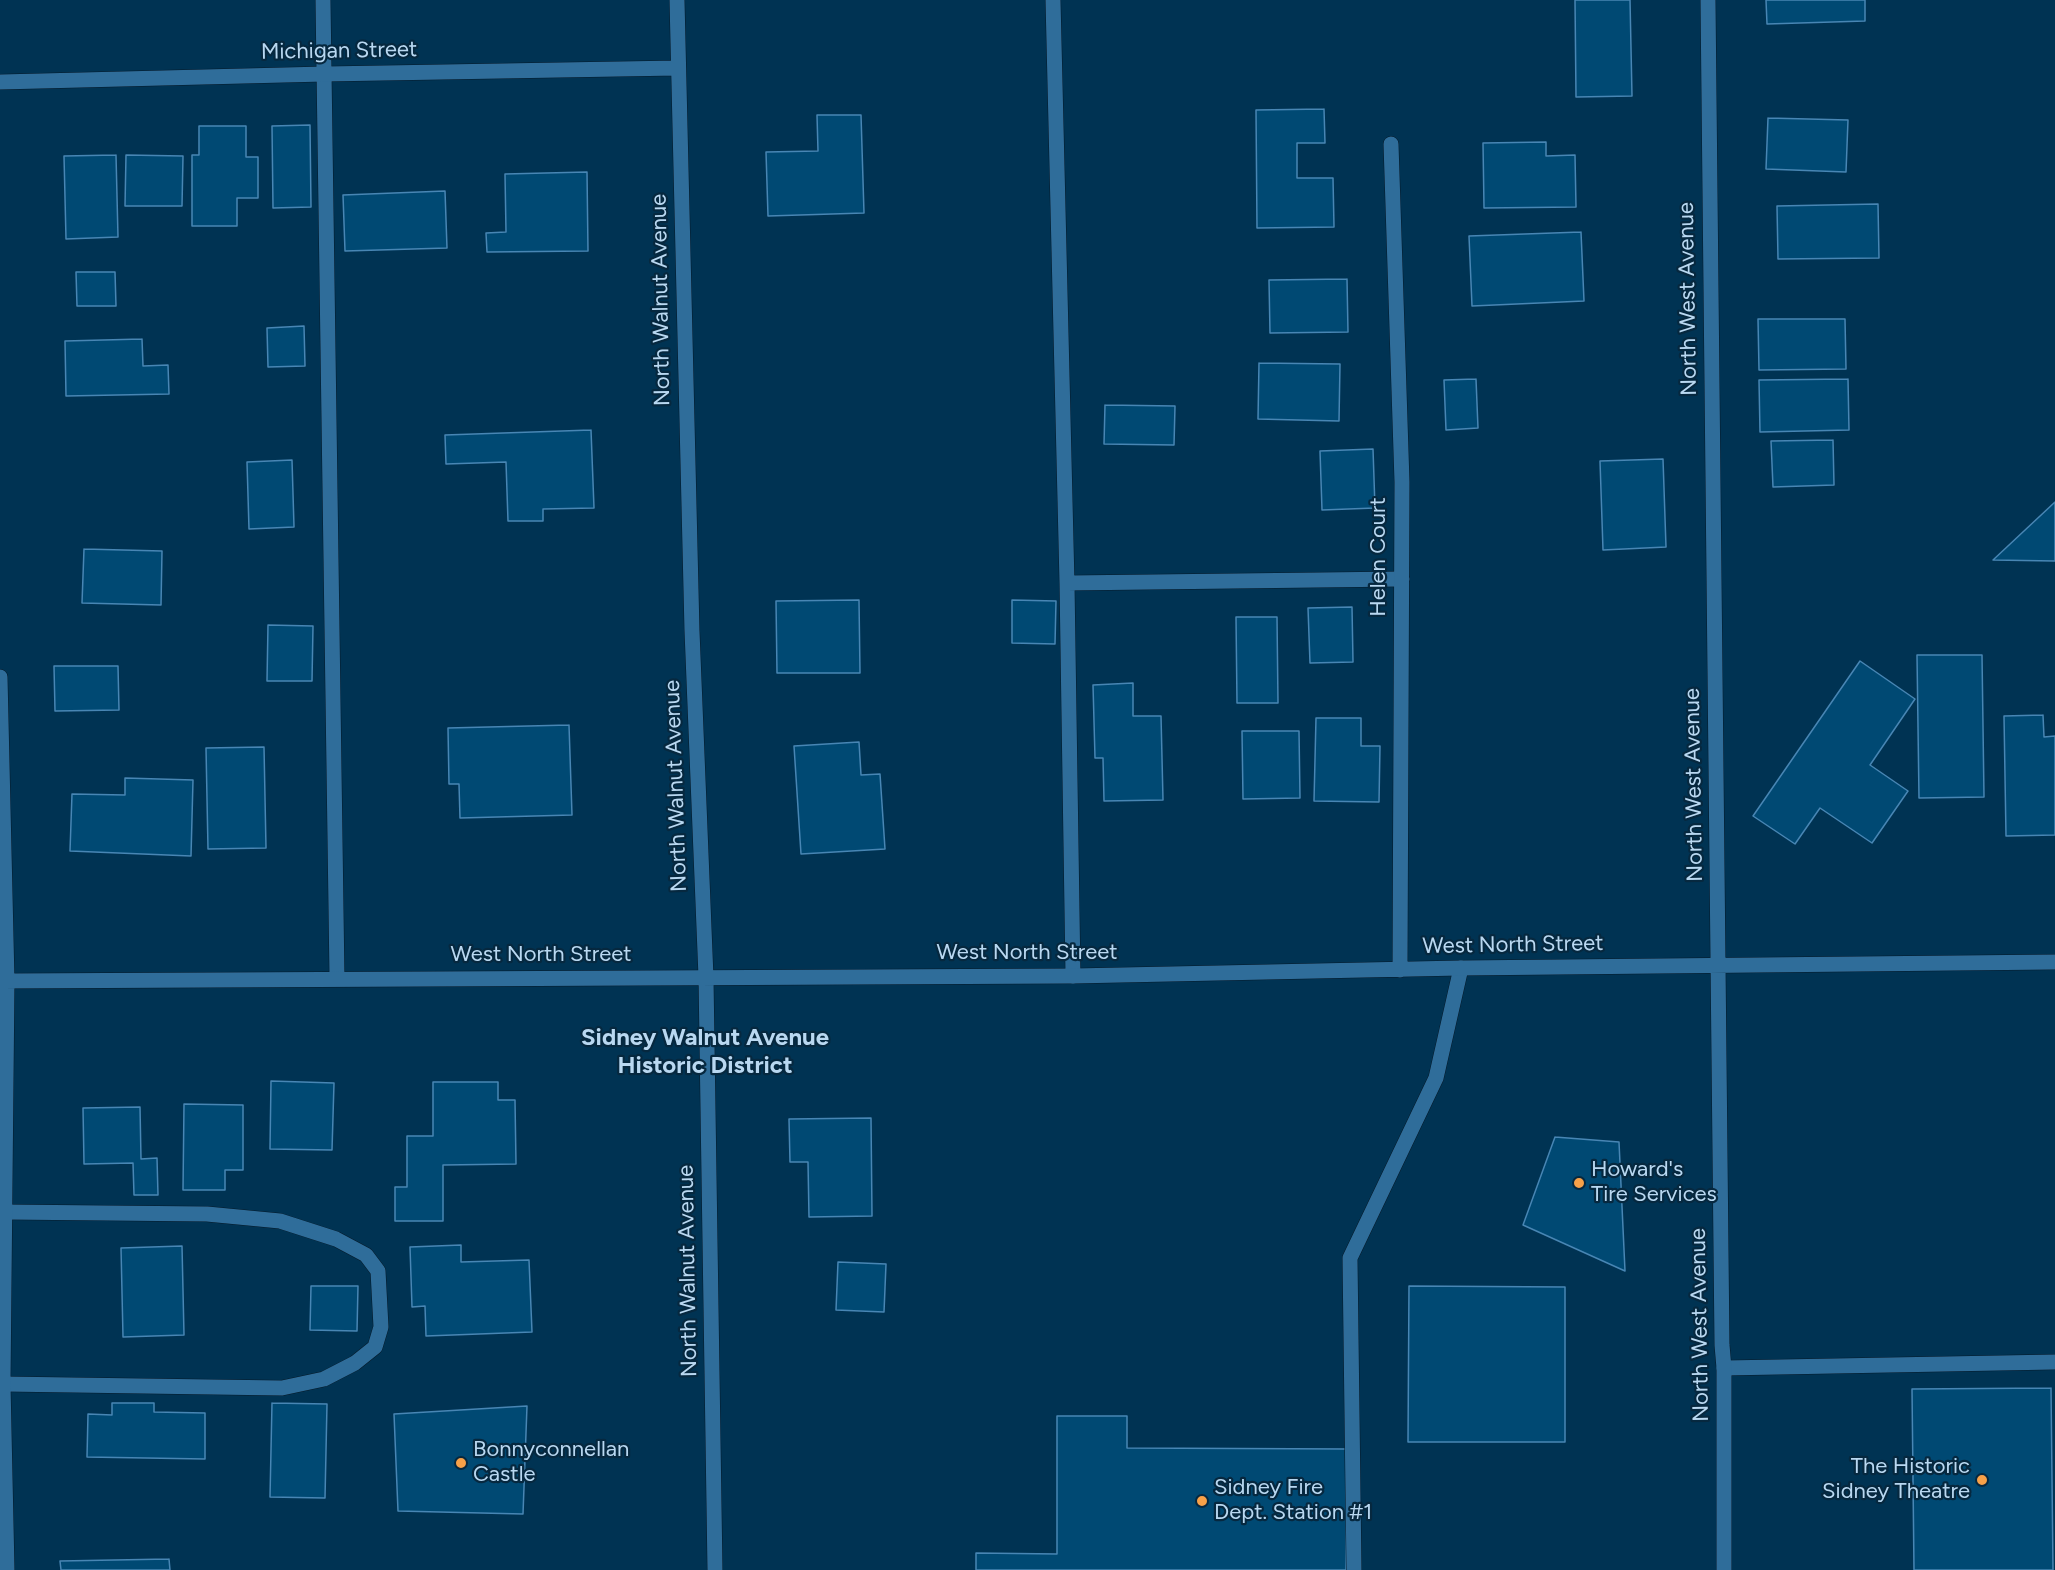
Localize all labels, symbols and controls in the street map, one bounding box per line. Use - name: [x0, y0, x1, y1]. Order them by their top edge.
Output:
- street label: Michigan Street: [261, 36, 417, 66]
- street label: North Walnut Avenue: [646, 194, 676, 406]
- street label: North West Avenue: [1673, 202, 1703, 396]
- street label: Helen Court: [1366, 497, 1392, 617]
- street label: North Walnut Avenue: [659, 679, 693, 893]
- street label: North West Avenue: [1679, 688, 1709, 882]
- street label: West North Street: [1422, 930, 1604, 960]
- street label: West North Street: [936, 940, 1118, 966]
- street label: West North Street: [450, 942, 632, 968]
- district label: Sidney Walnut Avenue Historic District: [581, 1024, 829, 1080]
- place label: Howard's Tire Services: [1591, 1157, 1717, 1208]
- street label: North Walnut Avenue: [673, 1165, 703, 1377]
- marker: Howard's Tire Services: [1572, 1176, 1586, 1190]
- street label: North West Avenue: [1685, 1228, 1715, 1422]
- place label: Bonnyconnellan Castle: [473, 1437, 629, 1488]
- place label: The Historic Sidney Theatre: [1822, 1454, 1970, 1506]
- marker: Bonnyconnellan Castle: [454, 1456, 468, 1470]
- marker: The Historic Sidney Theatre: [1975, 1473, 1989, 1487]
- place label: Sidney Fire Dept. Station #1: [1214, 1475, 1372, 1526]
- marker: Sidney Fire Dept. Station #1: [1195, 1494, 1209, 1508]

